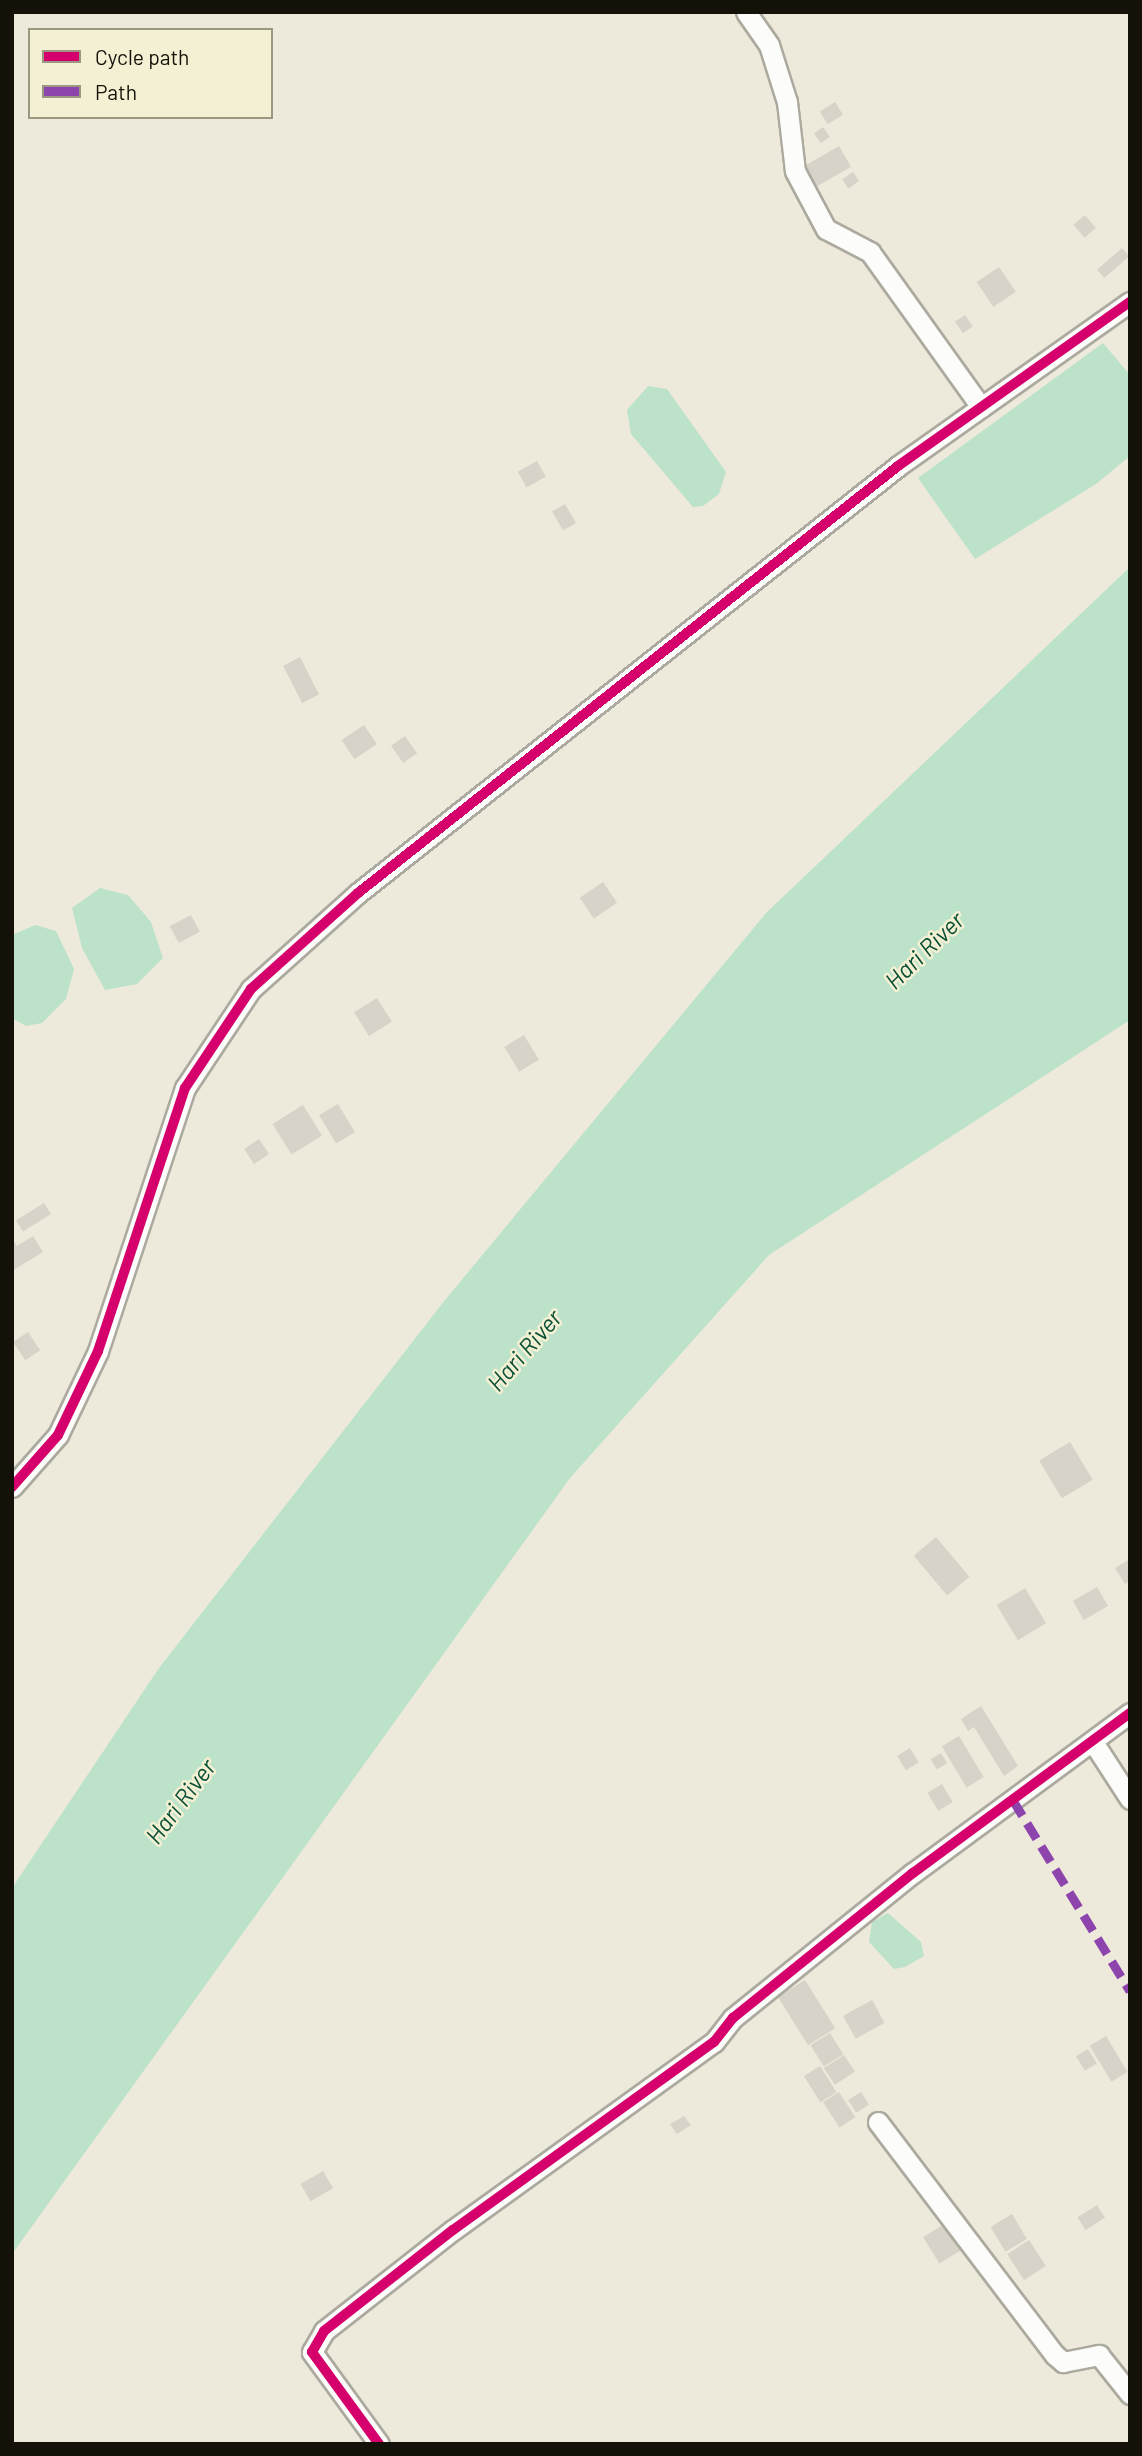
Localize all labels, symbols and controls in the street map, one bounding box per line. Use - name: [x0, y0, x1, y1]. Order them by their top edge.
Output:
- legend: [28, 28, 273, 119]
- text: Cycle path: [95, 44, 189, 69]
- text: Path: [95, 79, 137, 104]
- water label: Hari River: [878, 905, 970, 995]
- water label: Hari River: [481, 1303, 567, 1397]
- water label: Hari River: [139, 1753, 221, 1849]

